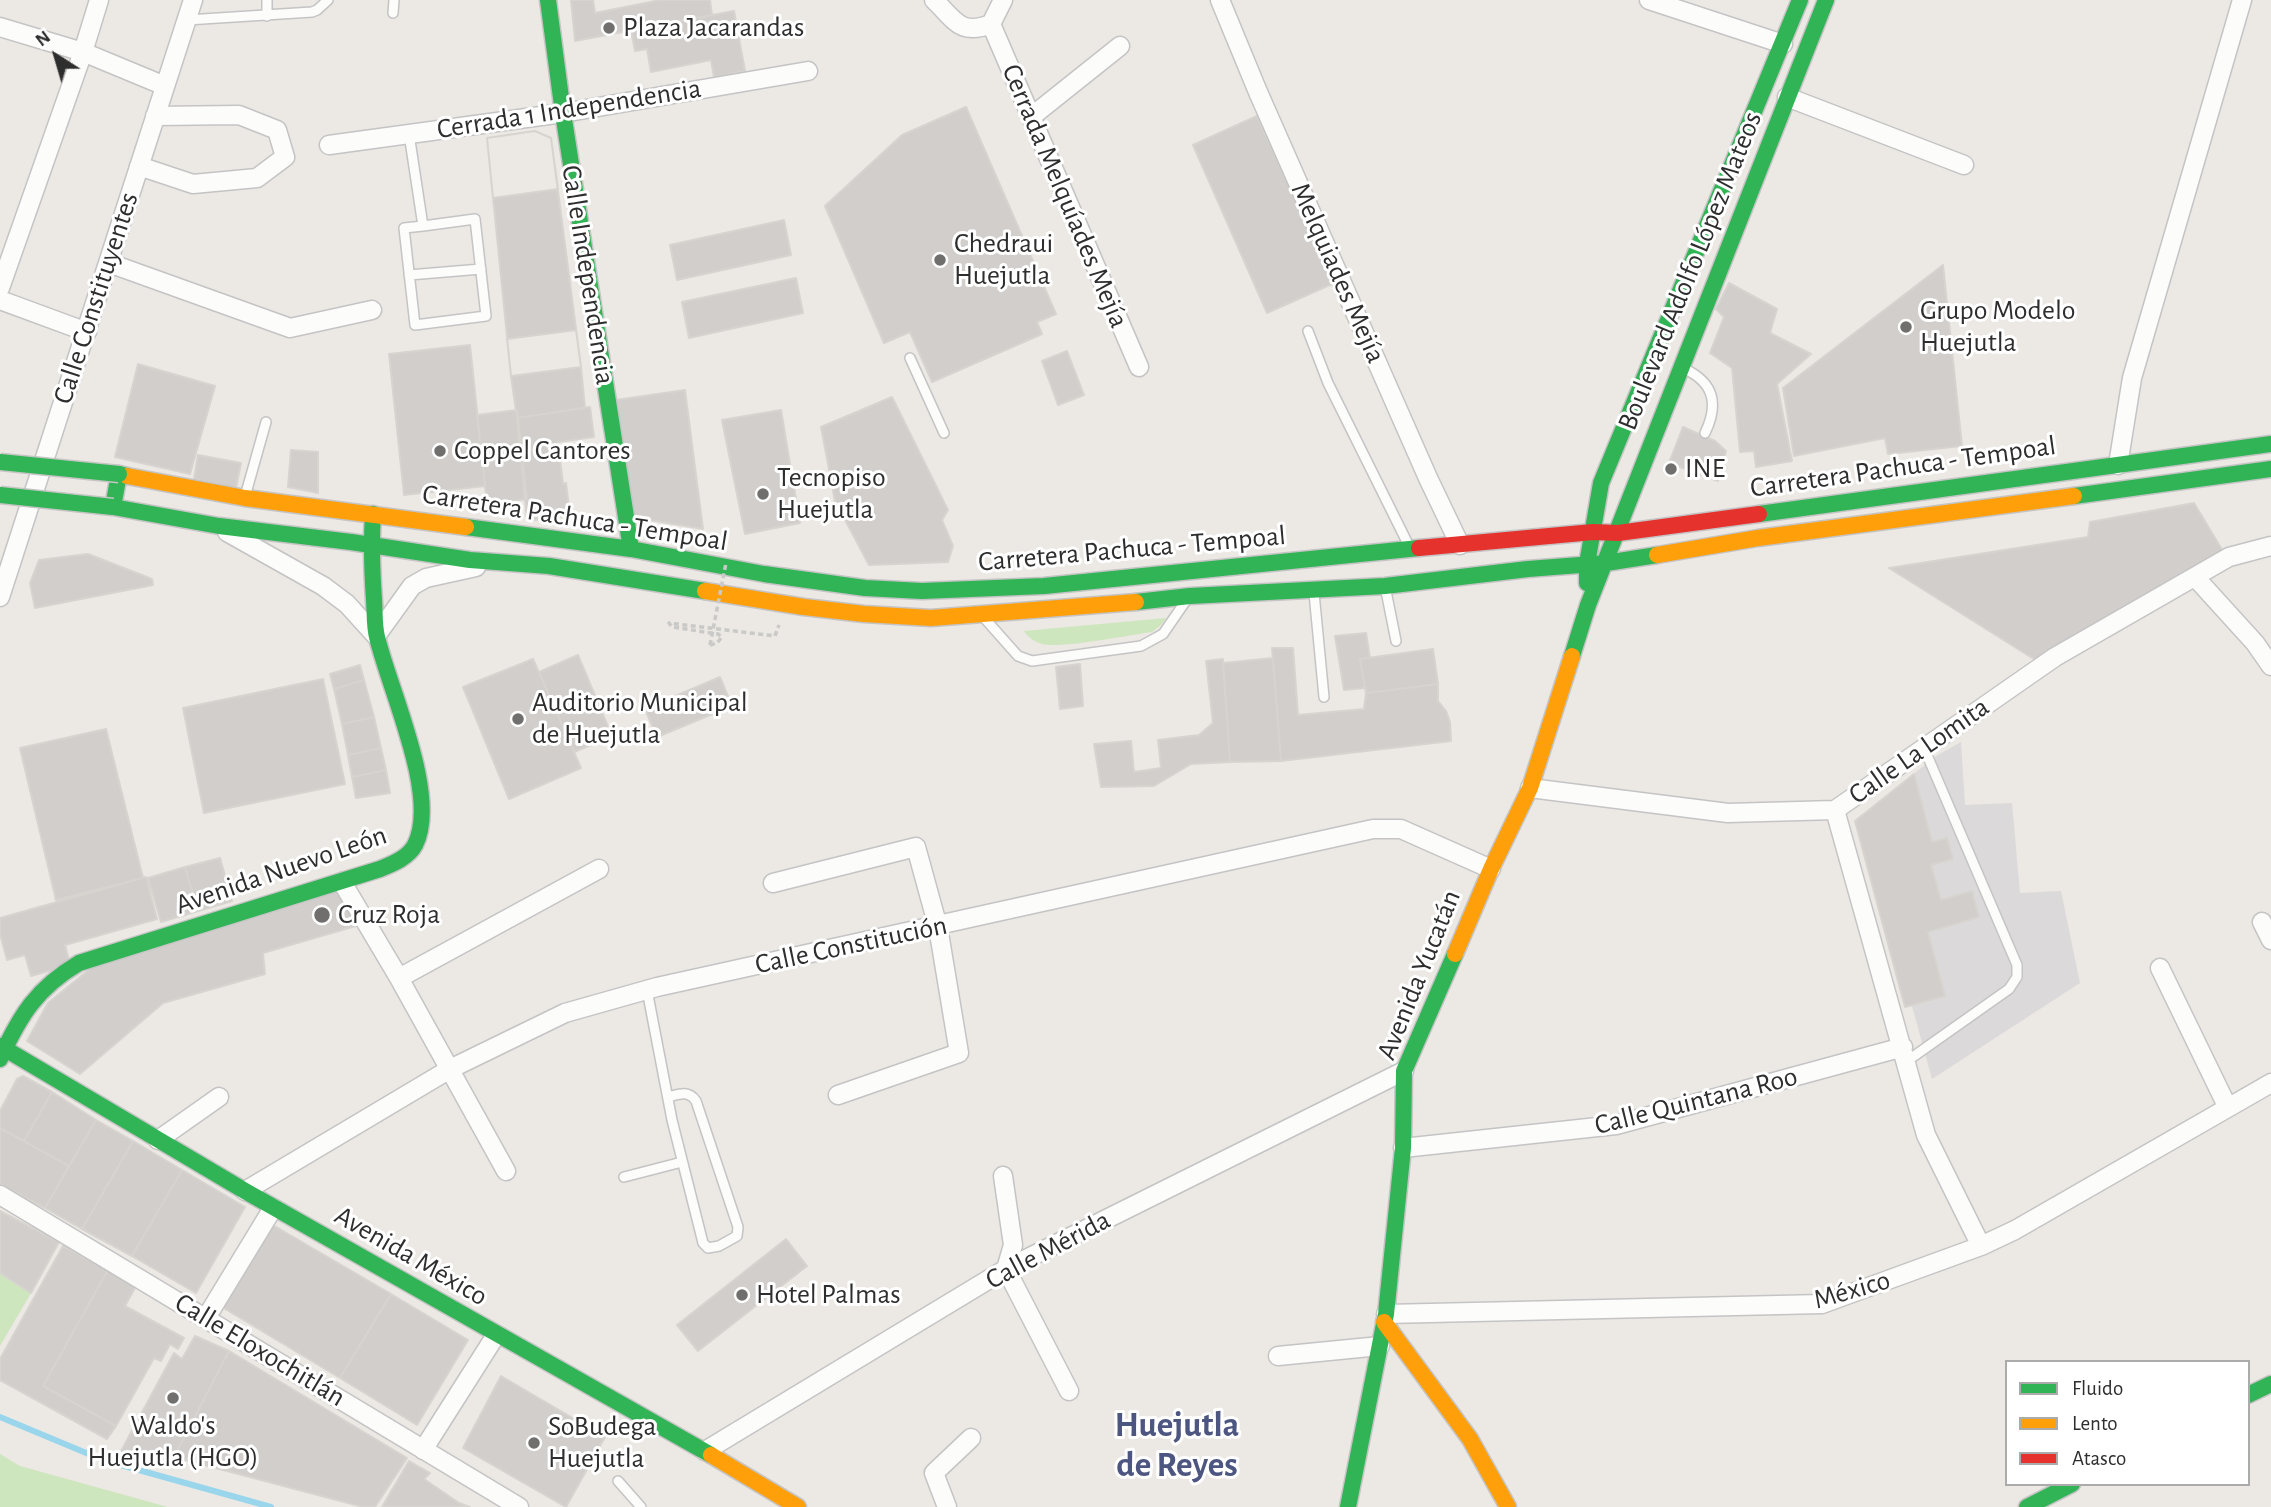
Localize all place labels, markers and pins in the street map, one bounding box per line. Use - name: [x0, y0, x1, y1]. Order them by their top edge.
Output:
- place label: Plaza Jacarandas: [623, 11, 804, 45]
- marker: Plaza Jacarandas: [601, 20, 617, 36]
- place label: Chedraui Huejutla: [954, 227, 1053, 293]
- marker: Chedraui Huejutla: [932, 252, 948, 268]
- place label: Grupo Modelo Huejutla: [1920, 294, 2076, 360]
- marker: Grupo Modelo Huejutla: [1898, 319, 1914, 335]
- place label: Coppel Cantores: [454, 434, 631, 468]
- marker: Coppel Cantores: [432, 443, 448, 459]
- place label: INE: [1685, 452, 1725, 486]
- place label: Tecnopiso Huejutla: [777, 461, 886, 527]
- marker: INE: [1663, 461, 1679, 477]
- marker: Tecnopiso Huejutla: [755, 486, 771, 502]
- place label: Auditorio Municipal de Huejutla: [532, 686, 748, 752]
- marker: Auditorio Municipal de Huejutla: [510, 711, 526, 727]
- place label: Cruz Roja: [338, 898, 440, 932]
- marker: Cruz Roja: [312, 905, 332, 925]
- place label: Hotel Palmas: [756, 1278, 901, 1312]
- marker: Hotel Palmas: [734, 1287, 750, 1303]
- marker: Waldo's Huejutla (HGO): [165, 1390, 181, 1406]
- place label: Waldo's Huejutla (HGO): [87, 1409, 259, 1475]
- place label: SoBudega Huejutla: [548, 1410, 656, 1476]
- marker: SoBudega Huejutla: [526, 1435, 542, 1451]

